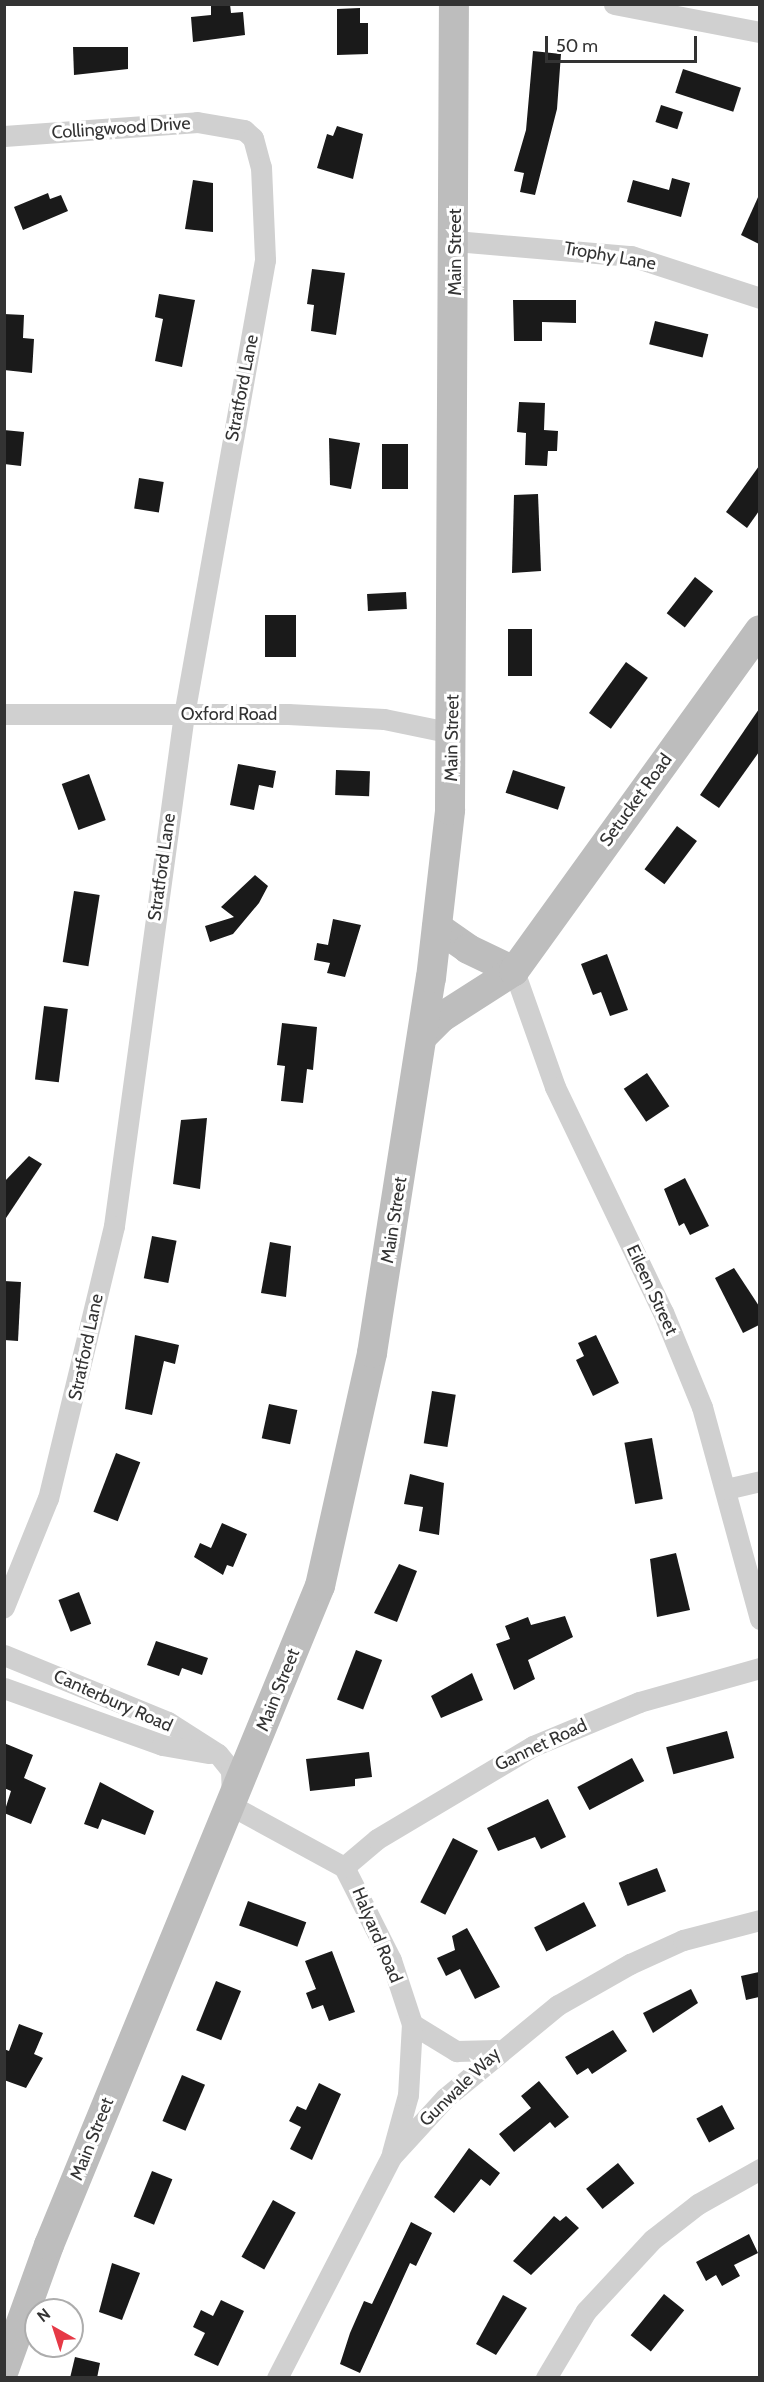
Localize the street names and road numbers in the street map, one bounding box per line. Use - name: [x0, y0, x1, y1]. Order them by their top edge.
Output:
- street label: Collingwood Drive: [51, 112, 191, 144]
- street label: Main Street: [444, 208, 466, 296]
- street label: Trophy Lane: [562, 237, 658, 275]
- street label: Stratford Lane: [221, 333, 263, 443]
- street label: Main Street: [440, 694, 464, 782]
- street label: Oxford Road: [181, 703, 277, 725]
- street label: Setucket Road: [595, 749, 677, 851]
- street label: Stratford Lane: [144, 812, 180, 922]
- street label: Main Street: [377, 1175, 411, 1265]
- street label: Eileen Street: [622, 1241, 682, 1339]
- street label: Stratford Lane: [64, 1292, 108, 1402]
- street label: Main Street: [252, 1645, 304, 1735]
- street label: Canterbury Road: [50, 1665, 176, 1737]
- street label: Gannet Road: [491, 1714, 591, 1776]
- street label: Halyard Road: [347, 1884, 407, 1986]
- street label: Gunwale Way: [415, 2043, 505, 2131]
- street label: Main Street: [66, 2094, 118, 2184]

